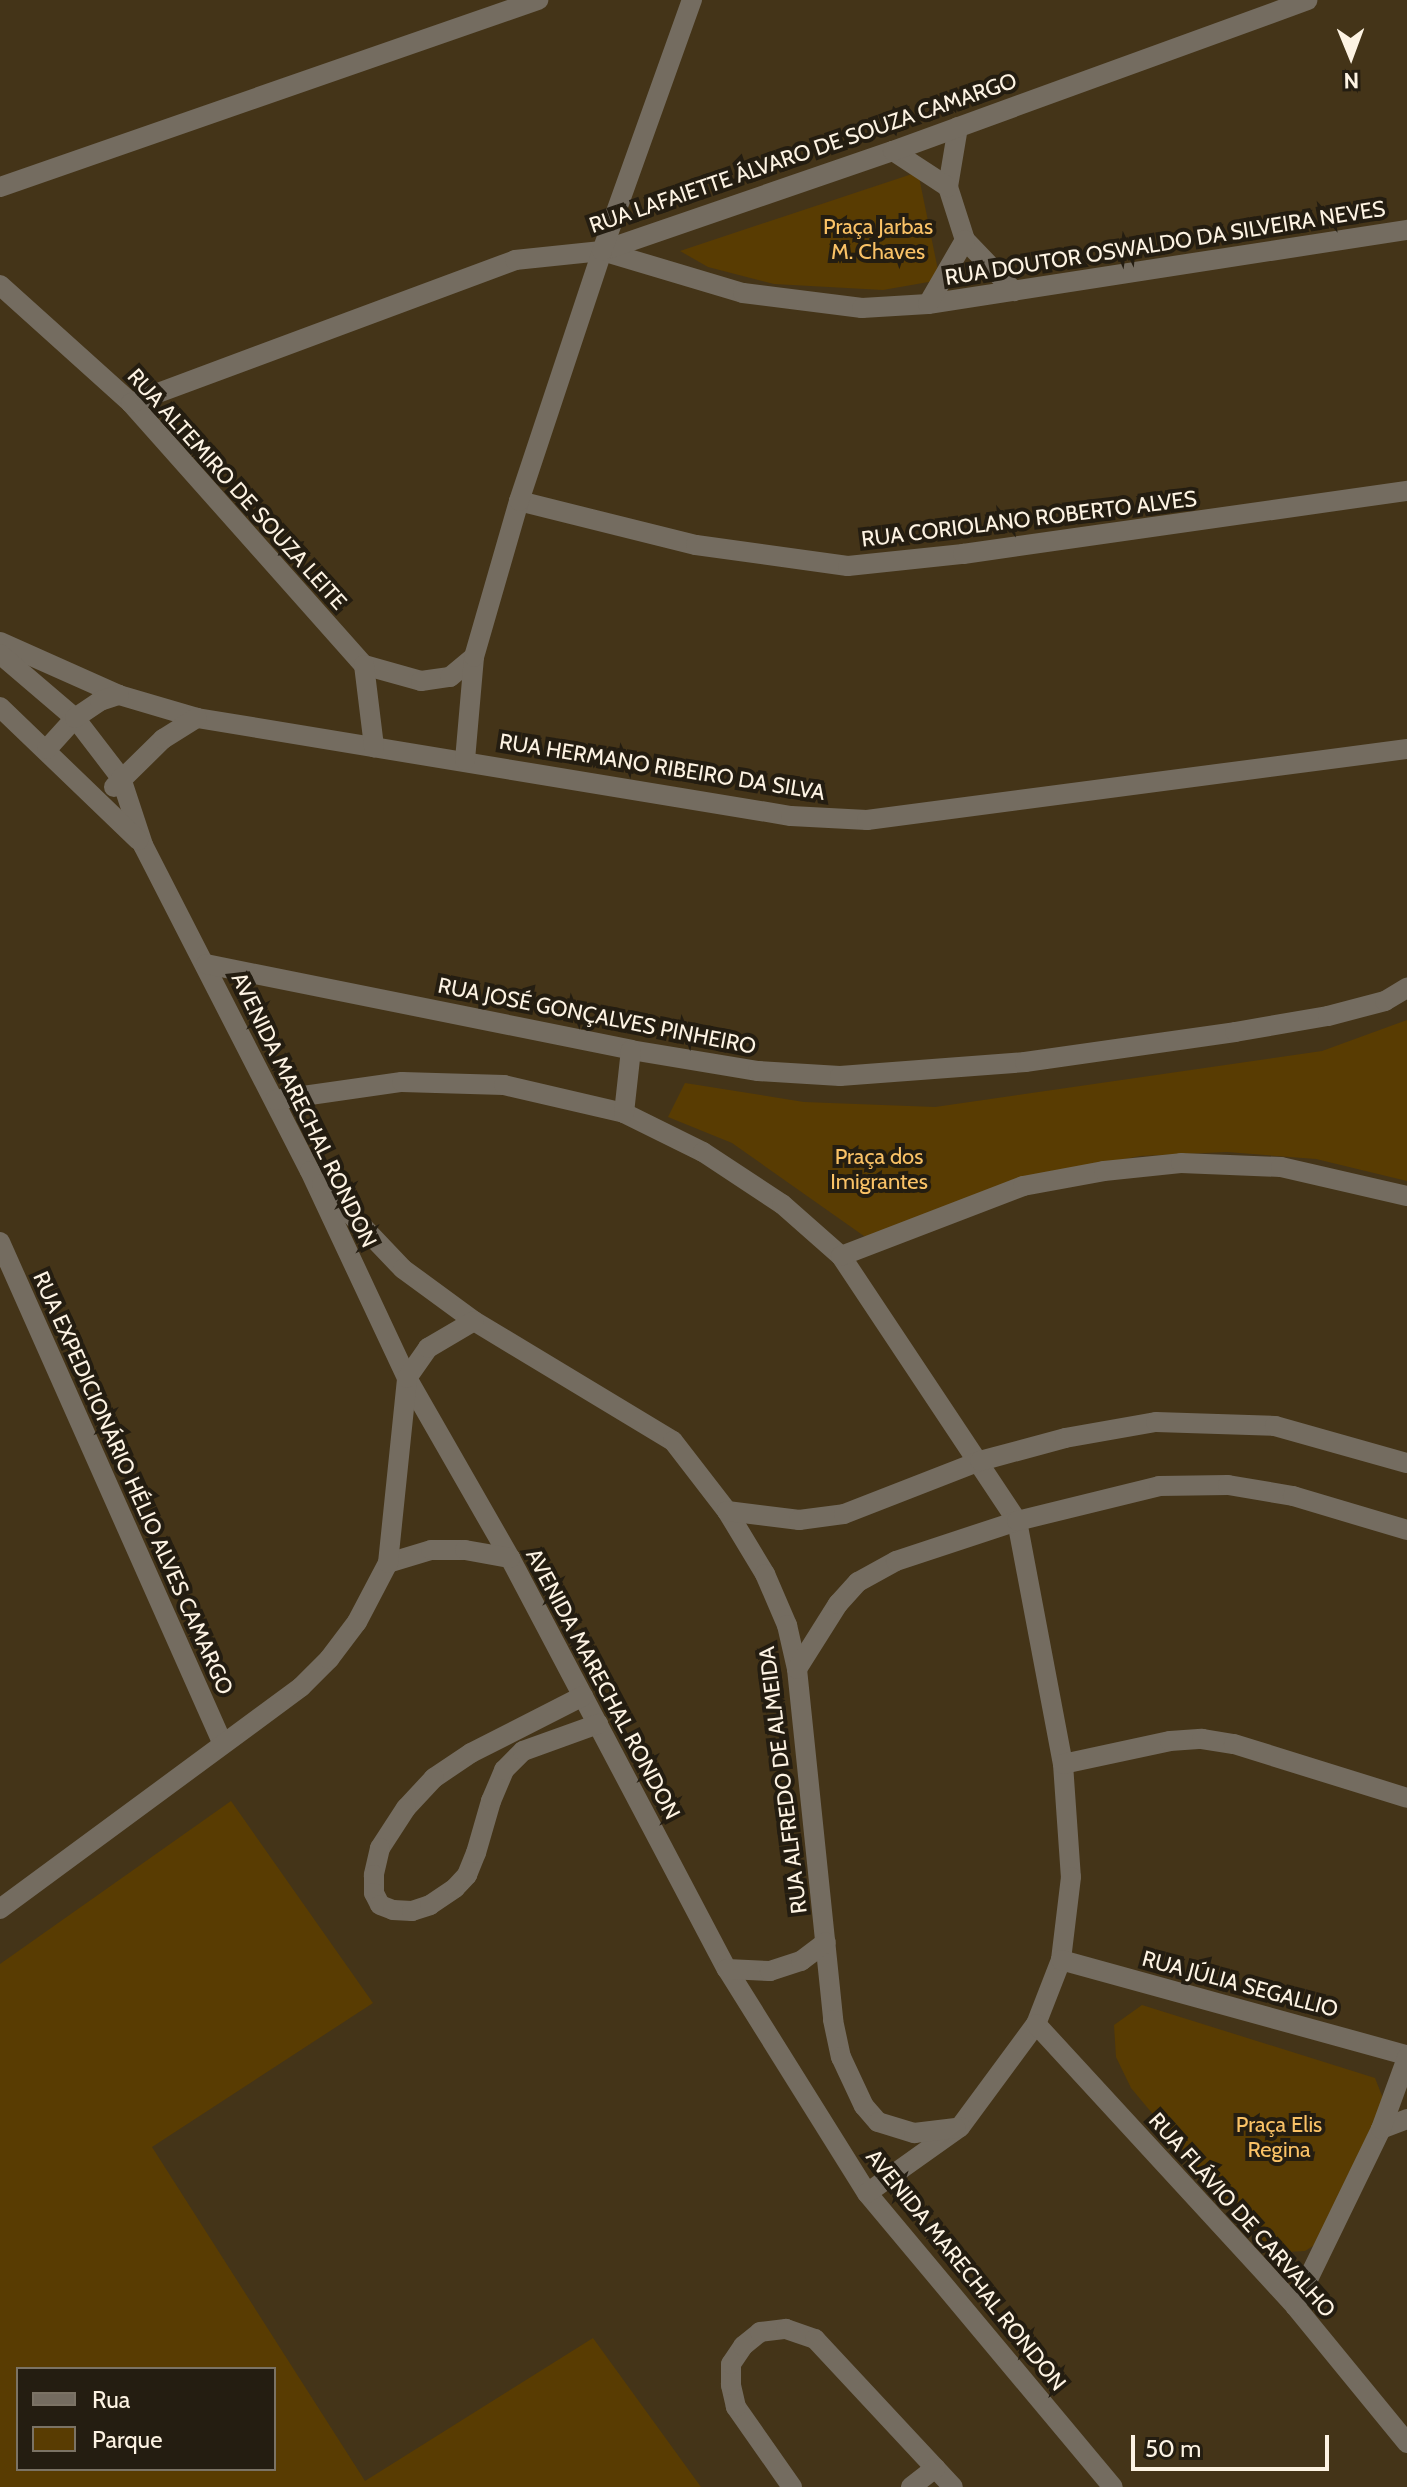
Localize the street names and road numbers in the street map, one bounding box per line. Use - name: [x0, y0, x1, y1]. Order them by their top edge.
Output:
- street label: RUA LAFAIETTE ÁLVARO DE SOUZA CAMARGO: [586, 67, 1020, 239]
- street label: RUA DOUTOR OSWALDO DA SILVEIRA NEVES: [943, 195, 1387, 291]
- street label: RUA ALTEMIRO DE SOUZA LEITE: [122, 363, 352, 615]
- street label: RUA CORIOLANO ROBERTO ALVES: [860, 485, 1198, 553]
- street label: RUA HERMANO RIBEIRO DA SILVA: [497, 728, 827, 806]
- street label: AVENIDA MARECHAL RONDON: [226, 968, 382, 1252]
- street label: RUA JOSÉ GONÇALVES PINHEIRO: [436, 972, 758, 1060]
- street label: RUA EXPEDICIONÁRIO HÉLIO ALVES CAMARGO: [27, 1267, 239, 1699]
- street label: AVENIDA MARECHAL RONDON: [520, 1544, 686, 1824]
- street label: RUA ALFREDO DE ALMEIDA: [753, 1645, 813, 1915]
- street label: RUA JÚLIA SEGALLIO: [1139, 1945, 1341, 2023]
- street label: RUA FLÁVIO DE CARVALHO: [1143, 2107, 1341, 2323]
- street label: AVENIDA MARECHAL RONDON: [860, 2144, 1072, 2396]

